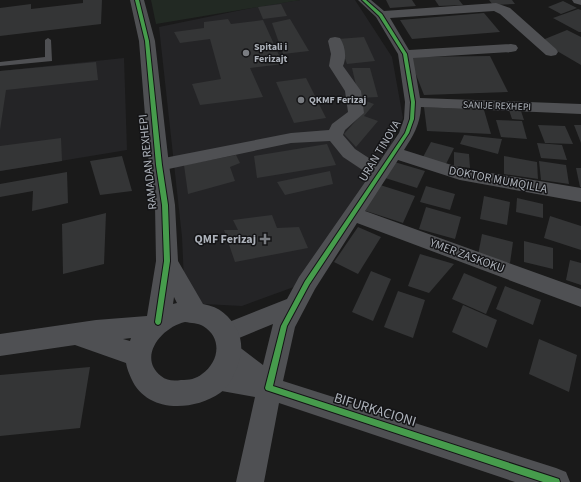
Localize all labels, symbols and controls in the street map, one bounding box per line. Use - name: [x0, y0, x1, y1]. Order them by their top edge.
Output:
- place label: Spitali i Ferizajt: [254, 40, 288, 66]
- marker: Spitali i Ferizajt: [241, 48, 251, 58]
- place label: QKMF Ferizaj: [309, 93, 367, 107]
- marker: QKMF Ferizaj: [296, 95, 306, 105]
- street label: SANIJE REXHEPI: [463, 98, 531, 114]
- street label: RAMADAN REXHEPI: [135, 113, 161, 211]
- street label: URAN TINOVA: [355, 117, 405, 185]
- street label: DOKTOR MUMQILLA: [447, 162, 549, 198]
- place label: QMF Ferizaj: [195, 231, 256, 248]
- marker: QMF Ferizaj: [259, 233, 271, 245]
- street label: YMER ZASKOKU: [426, 234, 507, 277]
- street label: BIFURKACIONI: [331, 388, 419, 432]

